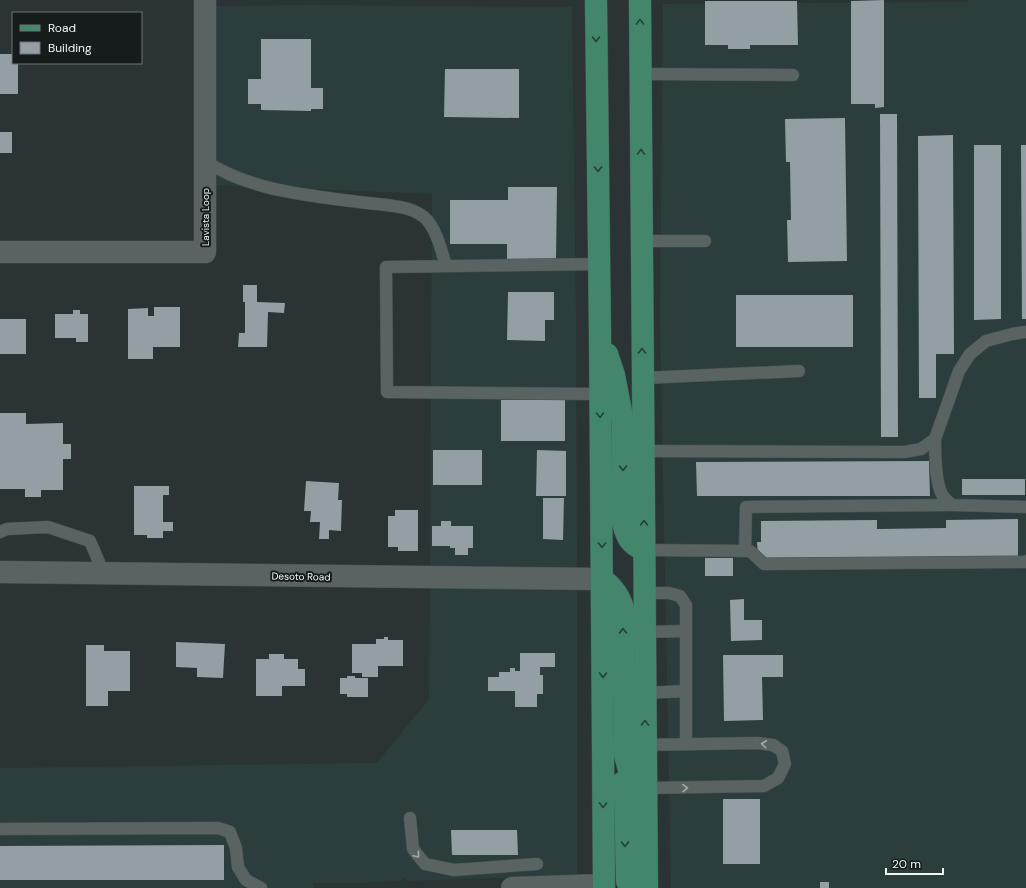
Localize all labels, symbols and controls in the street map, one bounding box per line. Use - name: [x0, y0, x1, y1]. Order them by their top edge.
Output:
- legend: [12, 12, 142, 64]
- one-way arrow: [636, 19, 644, 25]
- text: Road: [48, 20, 76, 36]
- one-way arrow: [592, 36, 600, 42]
- text: Building: [48, 40, 92, 56]
- one-way arrow: [637, 149, 645, 155]
- one-way arrow: [594, 166, 602, 172]
- street label: Lavista Loop: [199, 188, 212, 246]
- one-way arrow: [638, 348, 646, 354]
- one-way arrow: [596, 412, 604, 418]
- one-way arrow: [619, 465, 627, 471]
- one-way arrow: [640, 520, 648, 526]
- one-way arrow: [598, 542, 606, 548]
- street label: Desoto Road: [271, 569, 331, 584]
- one-way arrow: [619, 628, 628, 634]
- one-way arrow: [599, 672, 607, 678]
- one-way arrow: [641, 720, 649, 726]
- one-way arrow: [761, 740, 767, 749]
- one-way arrow: [682, 783, 688, 792]
- one-way arrow: [599, 802, 607, 808]
- one-way arrow: [621, 841, 629, 847]
- one-way arrow: [413, 850, 420, 857]
- scale bar: [886, 850, 943, 876]
- text: 20 m: [892, 856, 921, 872]

